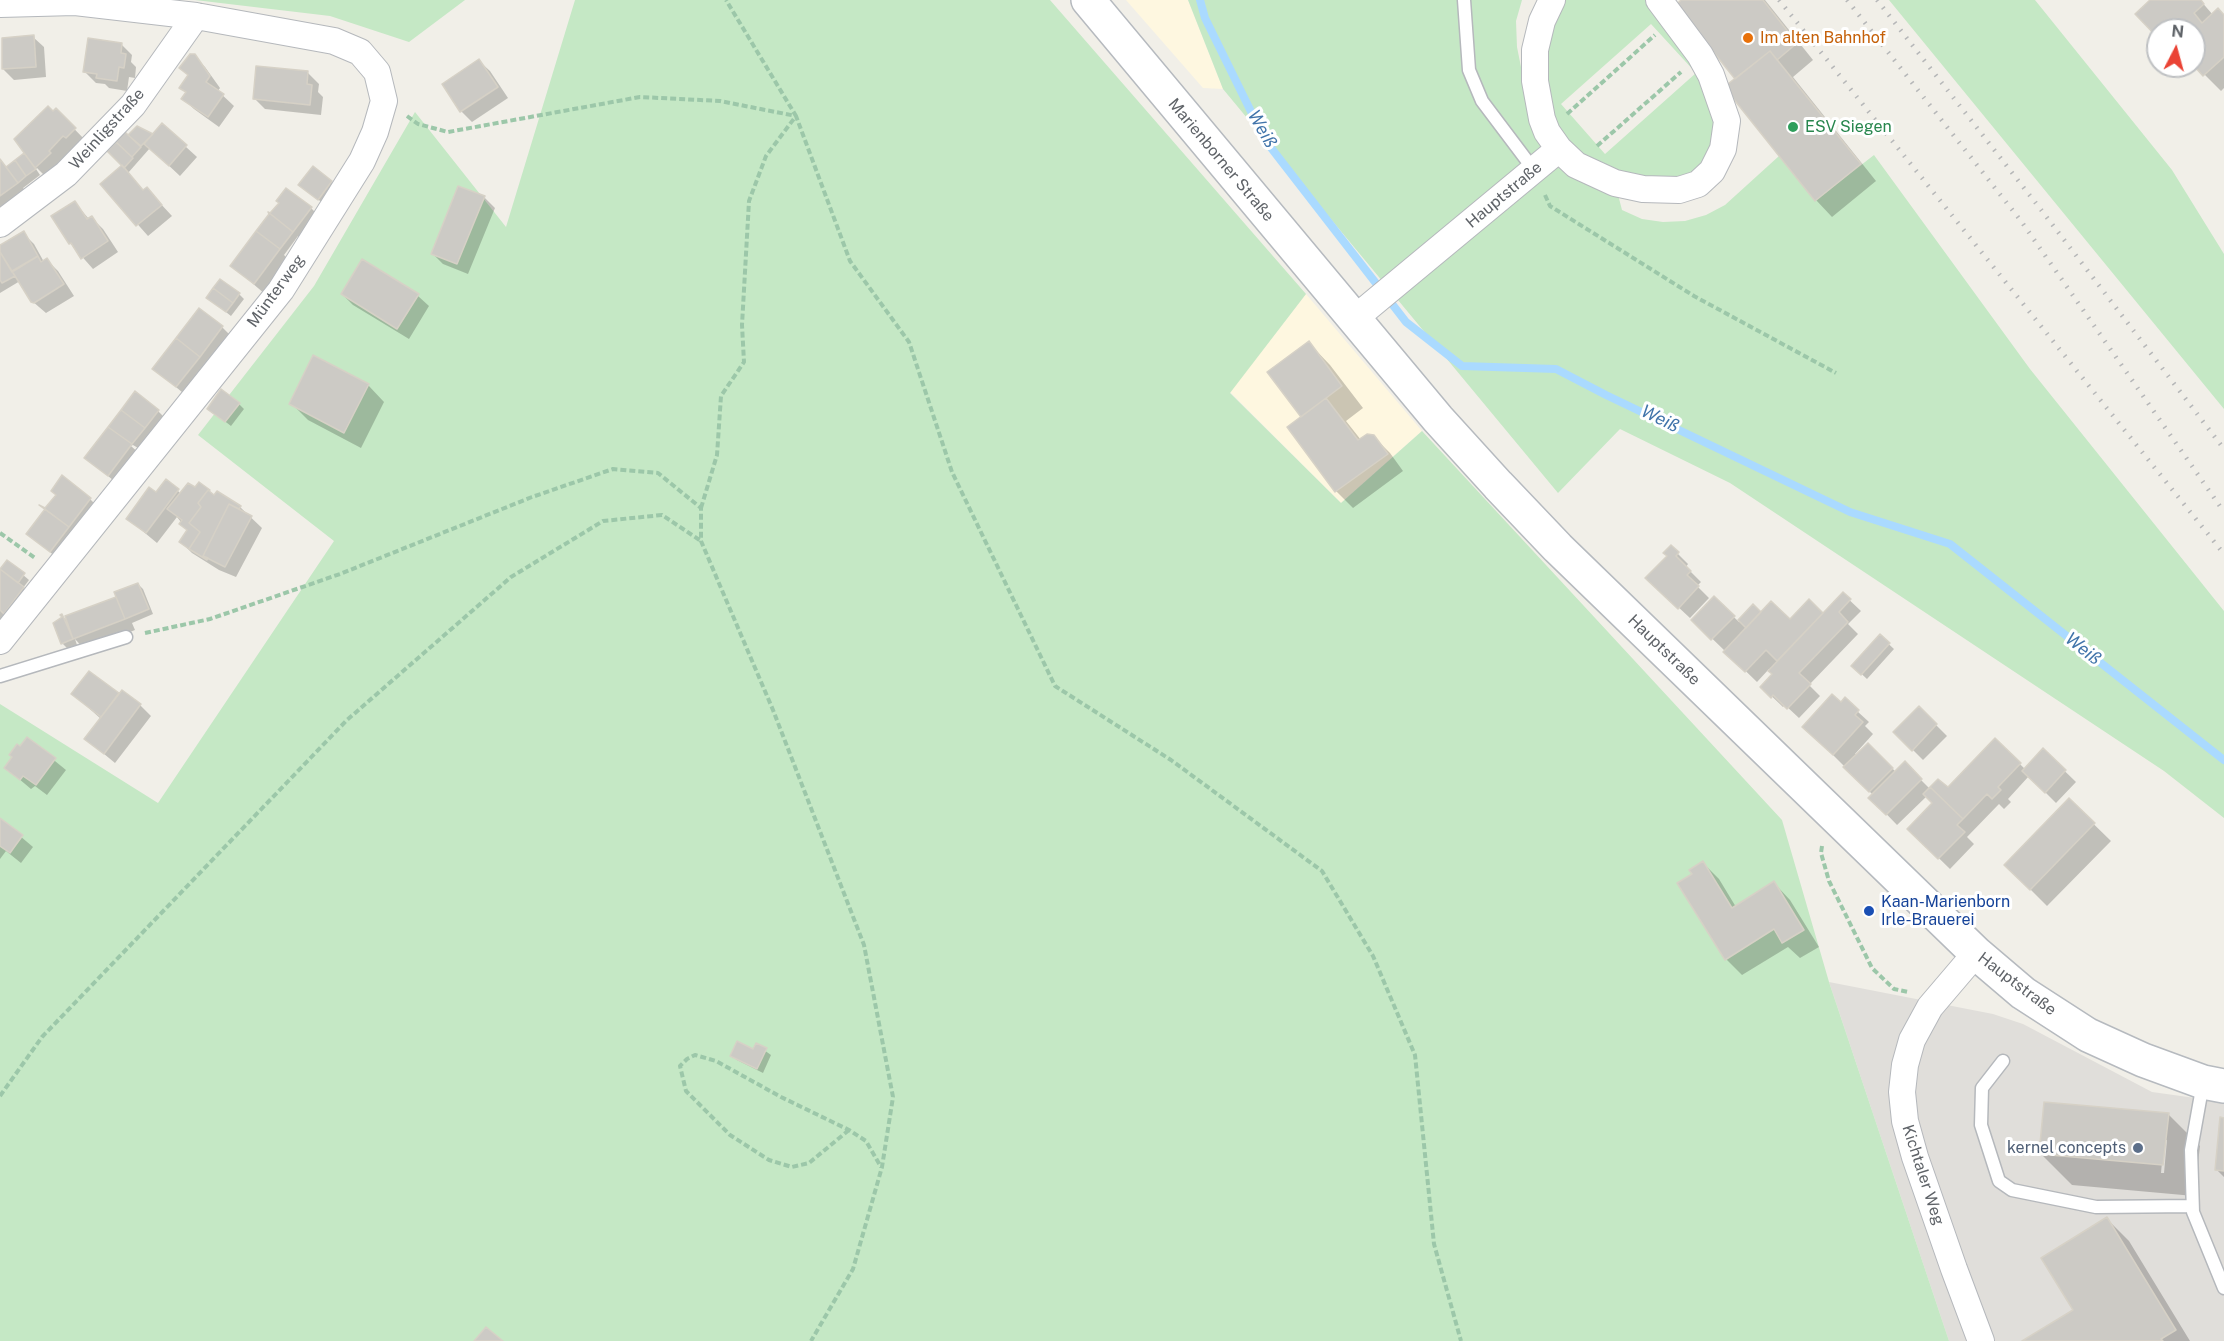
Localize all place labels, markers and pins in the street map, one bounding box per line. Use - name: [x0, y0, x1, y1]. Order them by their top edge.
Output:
- place label: Im alten Bahnhof: [1760, 28, 1886, 48]
- marker: Im alten Bahnhof: [1741, 31, 1755, 45]
- place label: ESV Siegen: [1805, 117, 1892, 137]
- marker: ESV Siegen: [1786, 120, 1800, 134]
- place label: Kaan-Marienborn Irle-Brauerei: [1881, 892, 2010, 930]
- marker: Kaan-Marienborn Irle-Brauerei: [1862, 904, 1876, 918]
- place label: kernel concepts: [2007, 1138, 2126, 1158]
- marker: kernel concepts: [2131, 1141, 2145, 1155]

